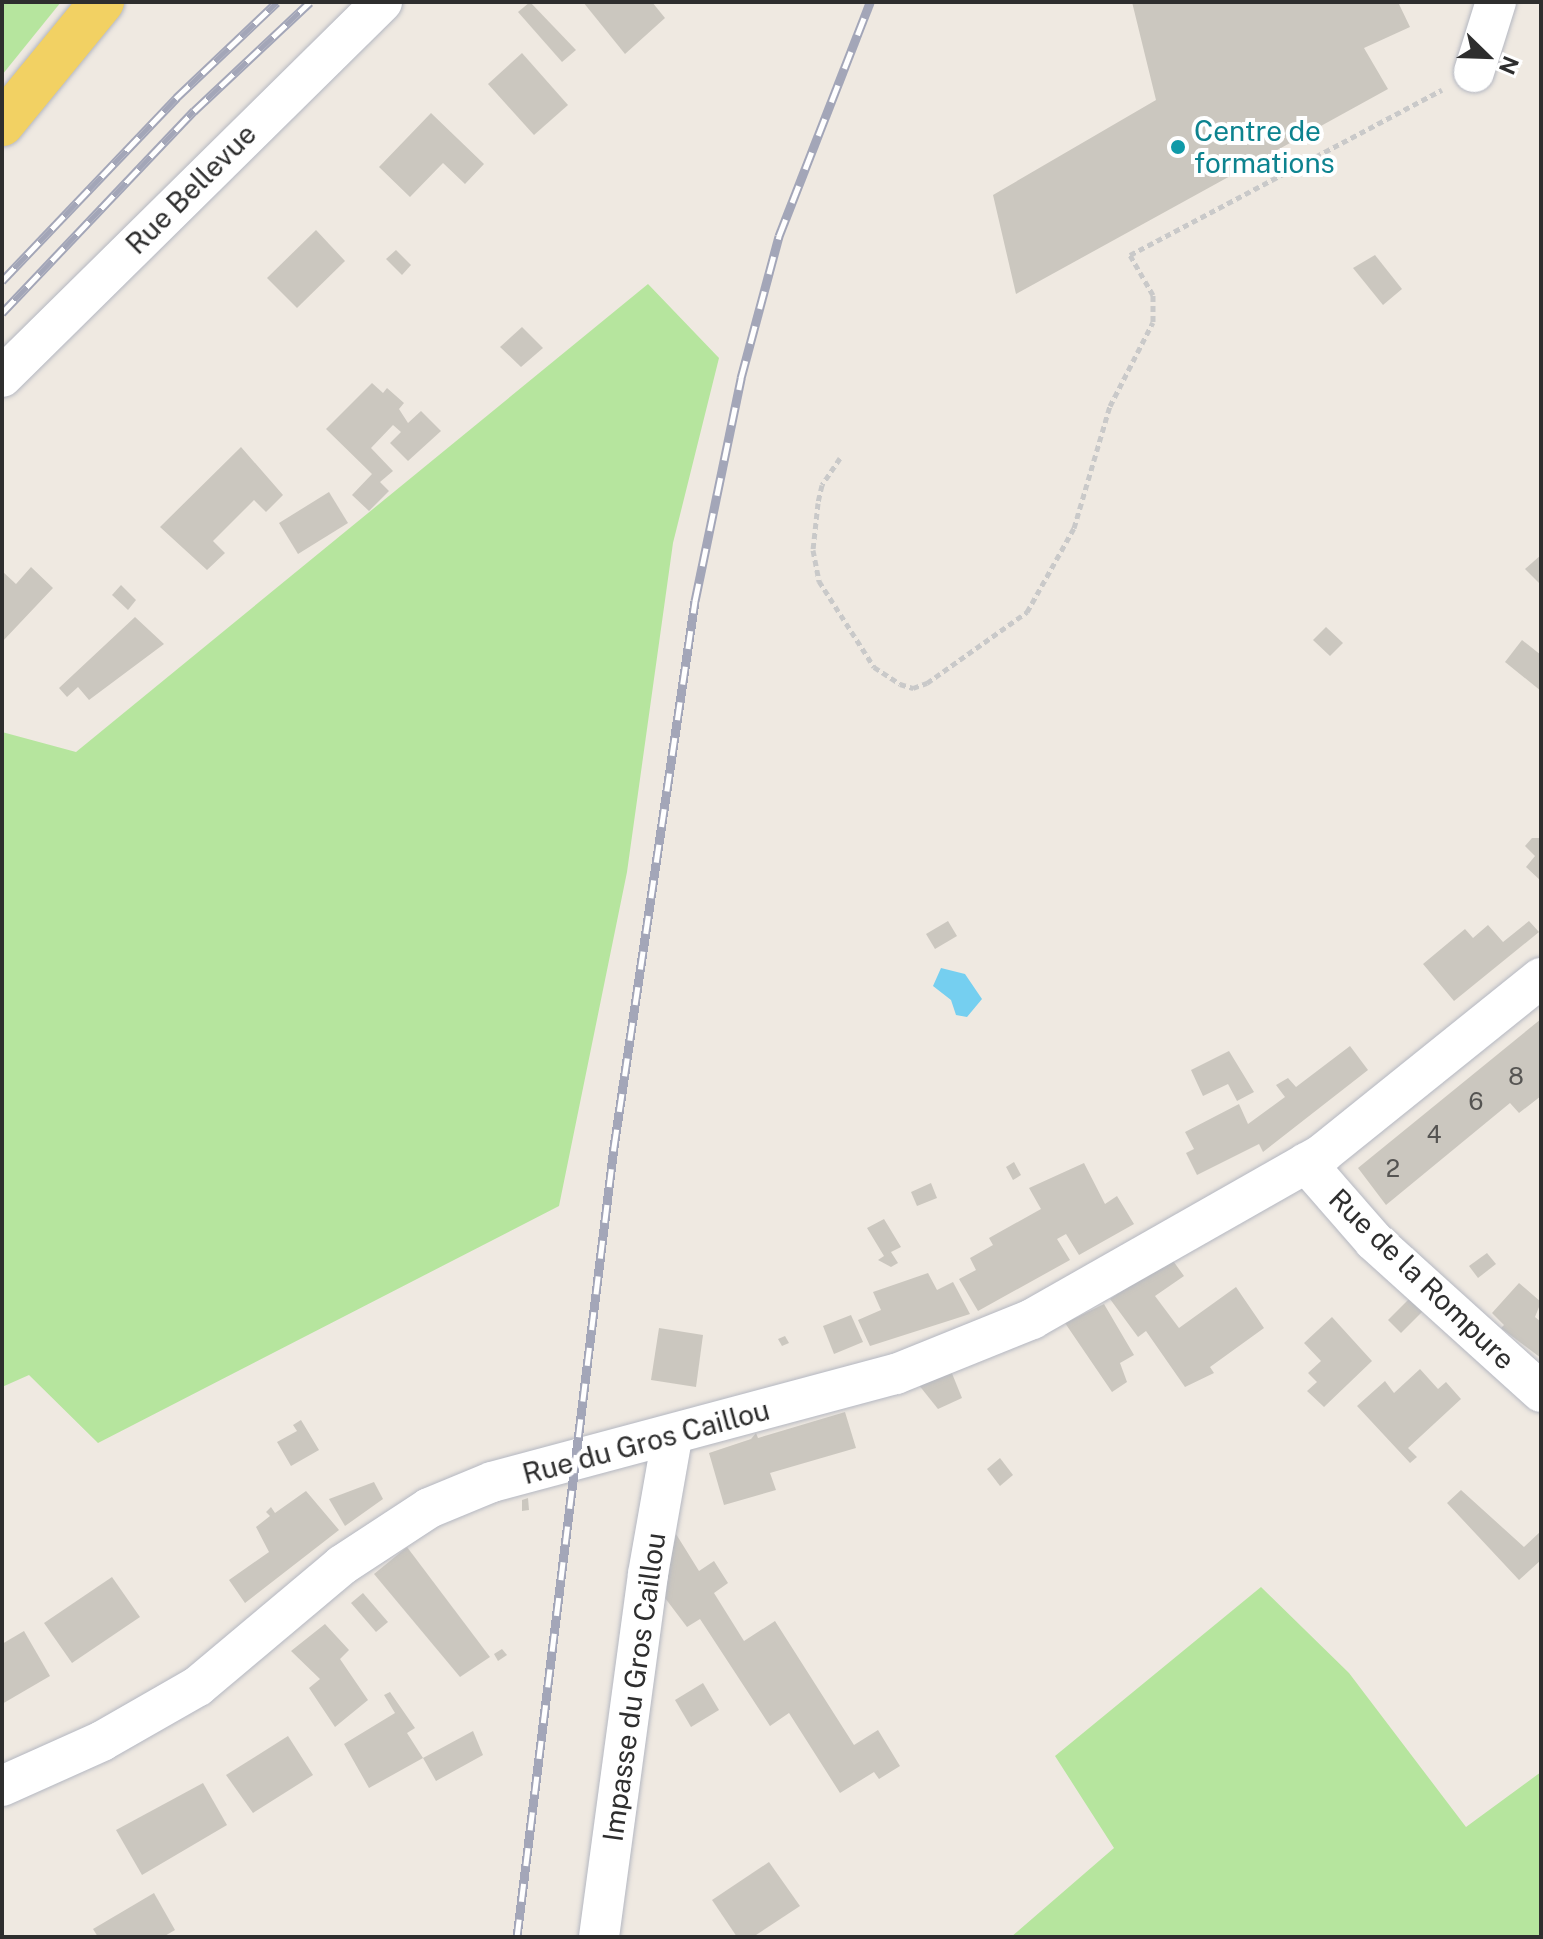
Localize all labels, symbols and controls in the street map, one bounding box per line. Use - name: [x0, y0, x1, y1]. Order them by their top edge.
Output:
- north arrow: [1447, 16, 1527, 96]
- text: N: [1494, 52, 1524, 78]
- place label: Centre de formations: [1194, 114, 1335, 180]
- street label: Rue Bellevue: [119, 117, 263, 261]
- marker: Centre de formations: [1169, 138, 1187, 156]
- house number: 8: [1508, 1063, 1524, 1091]
- house number: 6: [1469, 1088, 1483, 1116]
- house number: 4: [1426, 1121, 1442, 1149]
- house number: 2: [1386, 1155, 1400, 1183]
- street label: Rue de la Rompure: [1322, 1182, 1522, 1376]
- street label: Rue du Gros Caillou: [519, 1393, 773, 1491]
- street label: Impasse du Gros Caillou: [596, 1530, 672, 1844]

